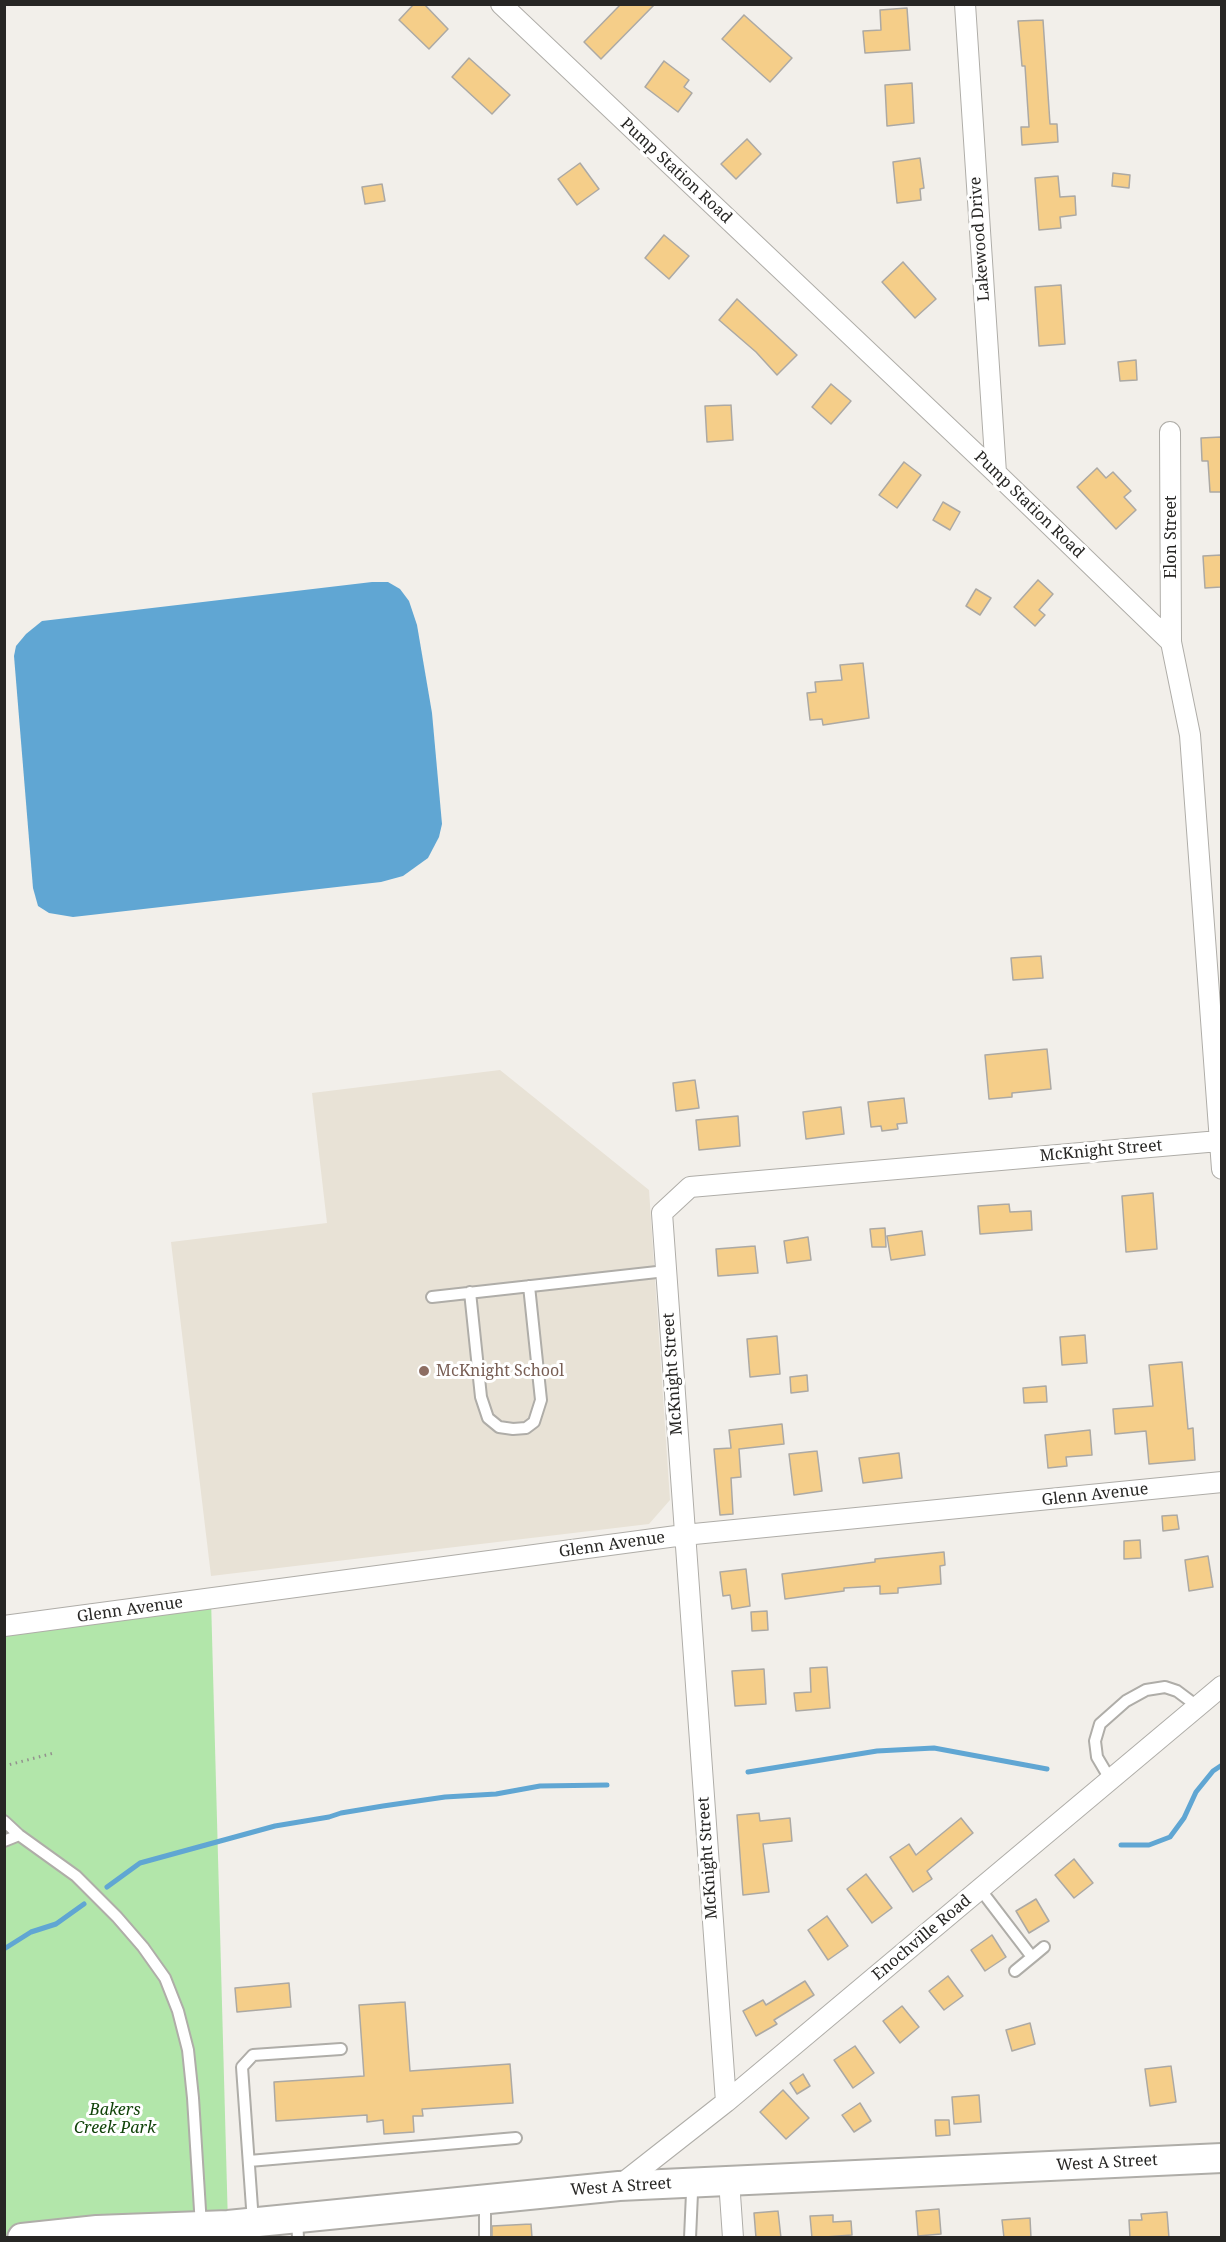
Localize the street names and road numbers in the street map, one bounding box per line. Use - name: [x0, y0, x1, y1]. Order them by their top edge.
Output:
- street label: Pump Station Road: [616, 114, 736, 228]
- street label: Lakewood Drive: [966, 176, 994, 302]
- street label: Pump Station Road: [970, 448, 1088, 562]
- street label: Elon Street: [1161, 495, 1181, 579]
- street label: McKnight Street: [1039, 1136, 1163, 1166]
- street label: McKnight Street: [659, 1312, 687, 1436]
- street label: Glenn Avenue: [1041, 1480, 1149, 1510]
- street label: Glenn Avenue: [558, 1528, 666, 1562]
- street label: Glenn Avenue: [76, 1593, 184, 1627]
- street label: McKnight Street: [694, 1796, 722, 1920]
- street label: Enochville Road: [869, 1891, 975, 1985]
- street label: West A Street: [1056, 2151, 1158, 2175]
- street label: West A Street: [570, 2174, 672, 2200]

